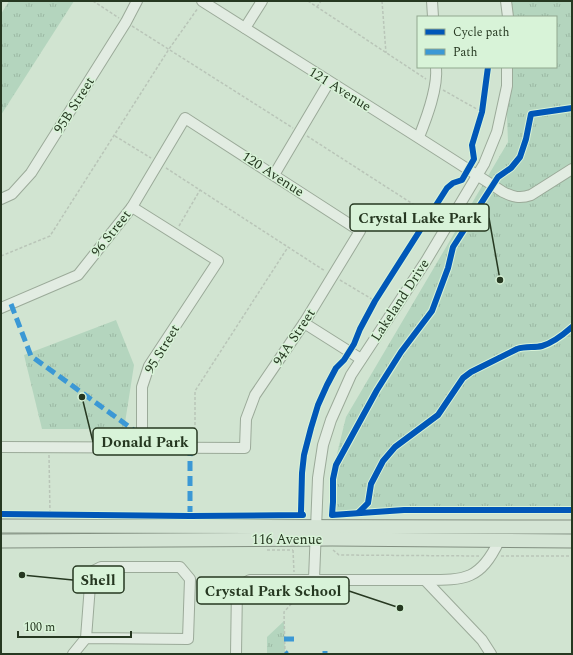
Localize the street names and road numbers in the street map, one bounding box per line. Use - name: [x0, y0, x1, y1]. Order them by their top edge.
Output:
- street label: 121 Avenue: [304, 61, 376, 117]
- street label: 95B Street: [48, 72, 100, 137]
- street label: 120 Avenue: [238, 146, 309, 202]
- street label: 96 Street: [86, 205, 136, 261]
- street label: Lakeland Drive: [365, 254, 435, 345]
- street label: 94A Street: [268, 304, 320, 370]
- street label: 95 Street: [139, 320, 185, 378]
- street label: 116 Avenue: [252, 529, 323, 550]

